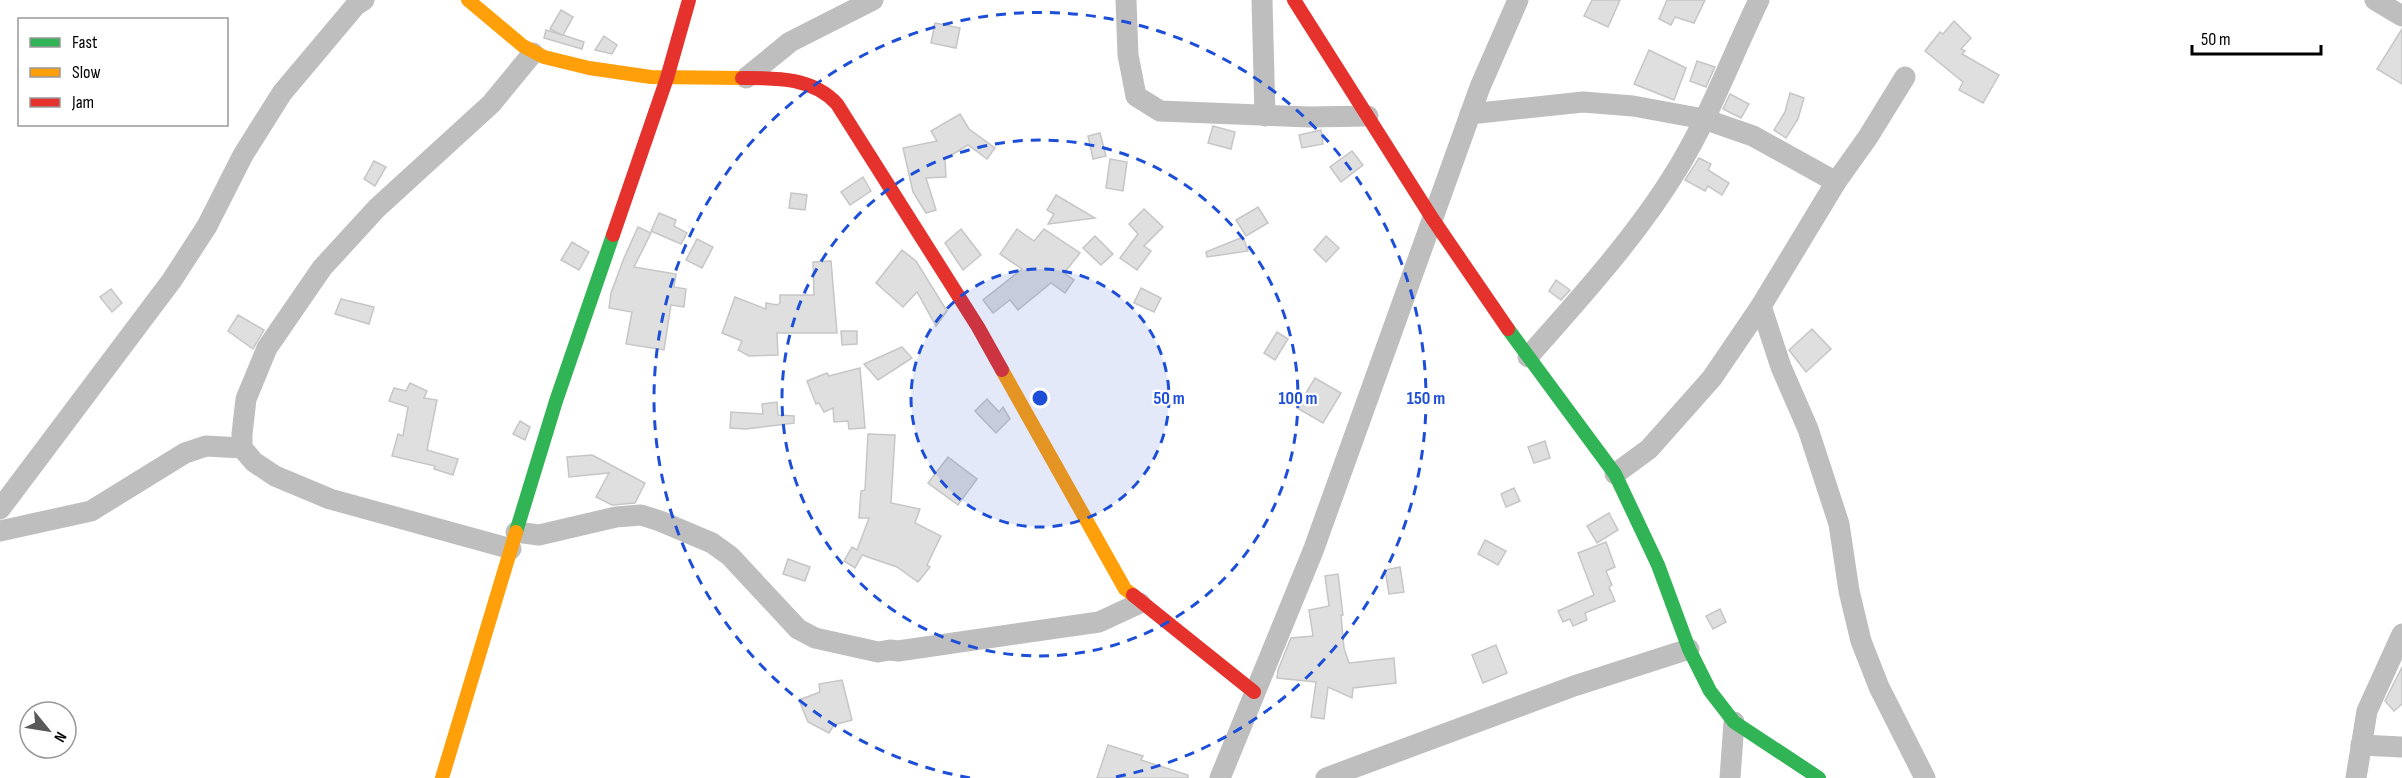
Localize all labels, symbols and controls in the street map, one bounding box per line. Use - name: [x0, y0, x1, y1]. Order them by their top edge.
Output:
- legend: [18, 18, 228, 126]
- scale bar: [2192, 18, 2321, 56]
- text: 50 m: [2201, 29, 2231, 50]
- text: Fast: [72, 32, 98, 53]
- text: Slow: [72, 62, 101, 83]
- text: Jam: [71, 92, 94, 113]
- centre of rings: [1030, 388, 1050, 408]
- text: 50 m: [1153, 388, 1185, 409]
- text: 100 m: [1279, 388, 1318, 409]
- text: 150 m: [1407, 388, 1445, 409]
- north arrow: [18, 700, 78, 760]
- text: N: [49, 728, 70, 745]

